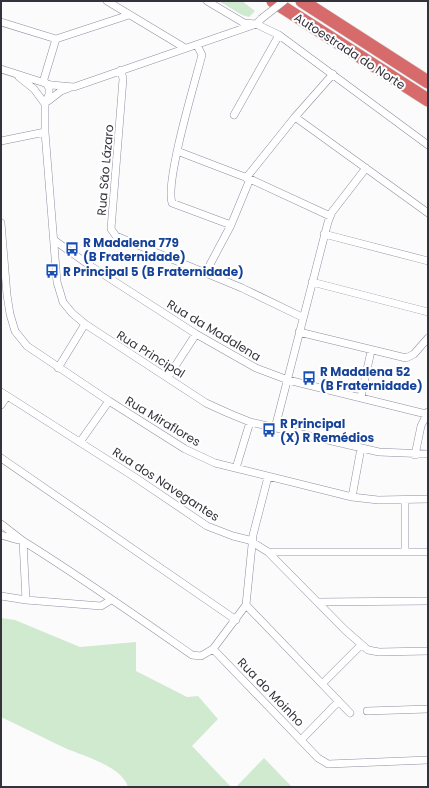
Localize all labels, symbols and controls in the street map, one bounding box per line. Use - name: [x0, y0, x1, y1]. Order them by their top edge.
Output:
- street label: Autoestrada do Norte: [291, 9, 409, 93]
- street label: Rua São Lázaro: [93, 123, 117, 216]
- place label: R Madalena 779 (B Fraternidade): [83, 234, 186, 265]
- bus stop icon: R Madalena 779 (B Fraternidade): [64, 241, 80, 257]
- bus stop icon: R Principal 5 (B Fraternidade): [44, 263, 60, 279]
- place label: R Principal 5 (B Fraternidade): [63, 263, 244, 280]
- street label: Rua da Madalena: [164, 295, 264, 365]
- street label: Rua Principal: [114, 326, 189, 382]
- place label: R Madalena 52 (B Fraternidade): [320, 363, 423, 394]
- bus stop icon: R Madalena 52 (B Fraternidade): [301, 370, 317, 386]
- street label: Rua Miraflores: [122, 392, 204, 450]
- place label: R Principal (X) R Remédios: [280, 415, 375, 446]
- bus stop icon: R Principal (X) R Remédios: [261, 422, 277, 438]
- street label: Rua dos Navegantes: [109, 443, 223, 525]
- street label: Rua do Moinho: [234, 654, 308, 730]

